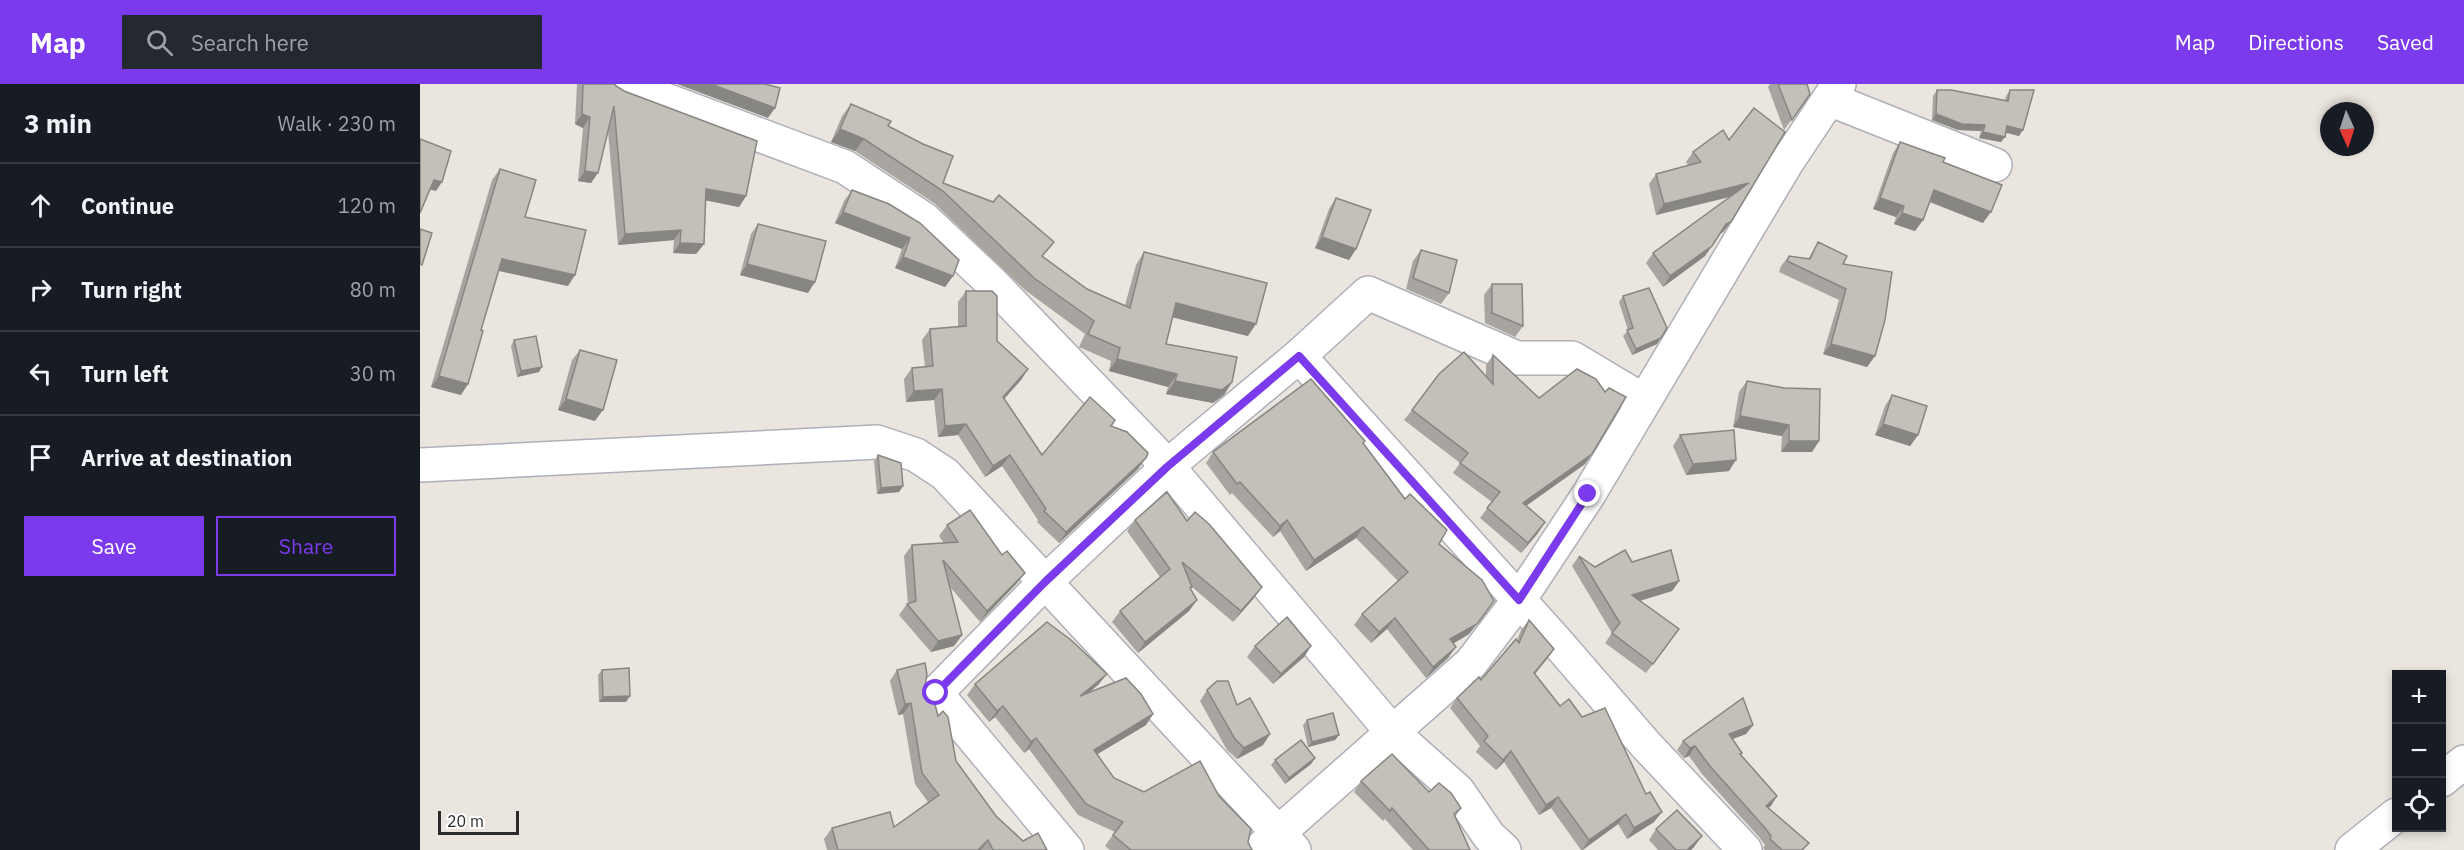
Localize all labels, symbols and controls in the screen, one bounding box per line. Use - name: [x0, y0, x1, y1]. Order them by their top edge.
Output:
- search box: [122, 15, 542, 69]
- text: Map: [30, 24, 86, 61]
- icon: search: [143, 26, 176, 59]
- text: Search here: [191, 28, 309, 57]
- text: Map: [2175, 28, 2215, 56]
- text: Directions: [2248, 28, 2344, 56]
- text: Saved: [2377, 28, 2434, 56]
- north arrow: [2320, 102, 2374, 156]
- text: 3 min: [24, 106, 92, 140]
- text: Walk · 230 m: [278, 110, 396, 137]
- icon: ahead: [24, 189, 57, 222]
- text: Continue: [81, 191, 174, 220]
- text: 120 m: [338, 192, 396, 219]
- icon: right: [24, 273, 57, 306]
- text: Turn right: [81, 275, 182, 304]
- text: 80 m: [350, 276, 396, 303]
- icon: left: [24, 357, 57, 390]
- text: Turn left: [81, 359, 169, 388]
- text: 30 m: [350, 360, 396, 387]
- icon: arrive: [24, 441, 57, 474]
- text: Arrive at destination: [81, 443, 292, 472]
- route end: [1574, 480, 1600, 506]
- button: Save: [24, 516, 204, 576]
- button: Share: [216, 516, 396, 576]
- map controls: [2392, 670, 2446, 832]
- button: +: [2392, 670, 2446, 724]
- route start: [922, 679, 948, 705]
- button: −: [2392, 724, 2446, 778]
- button: locate: [2392, 778, 2446, 832]
- scale bar: [438, 808, 519, 836]
- text: 20 m: [447, 811, 484, 831]

